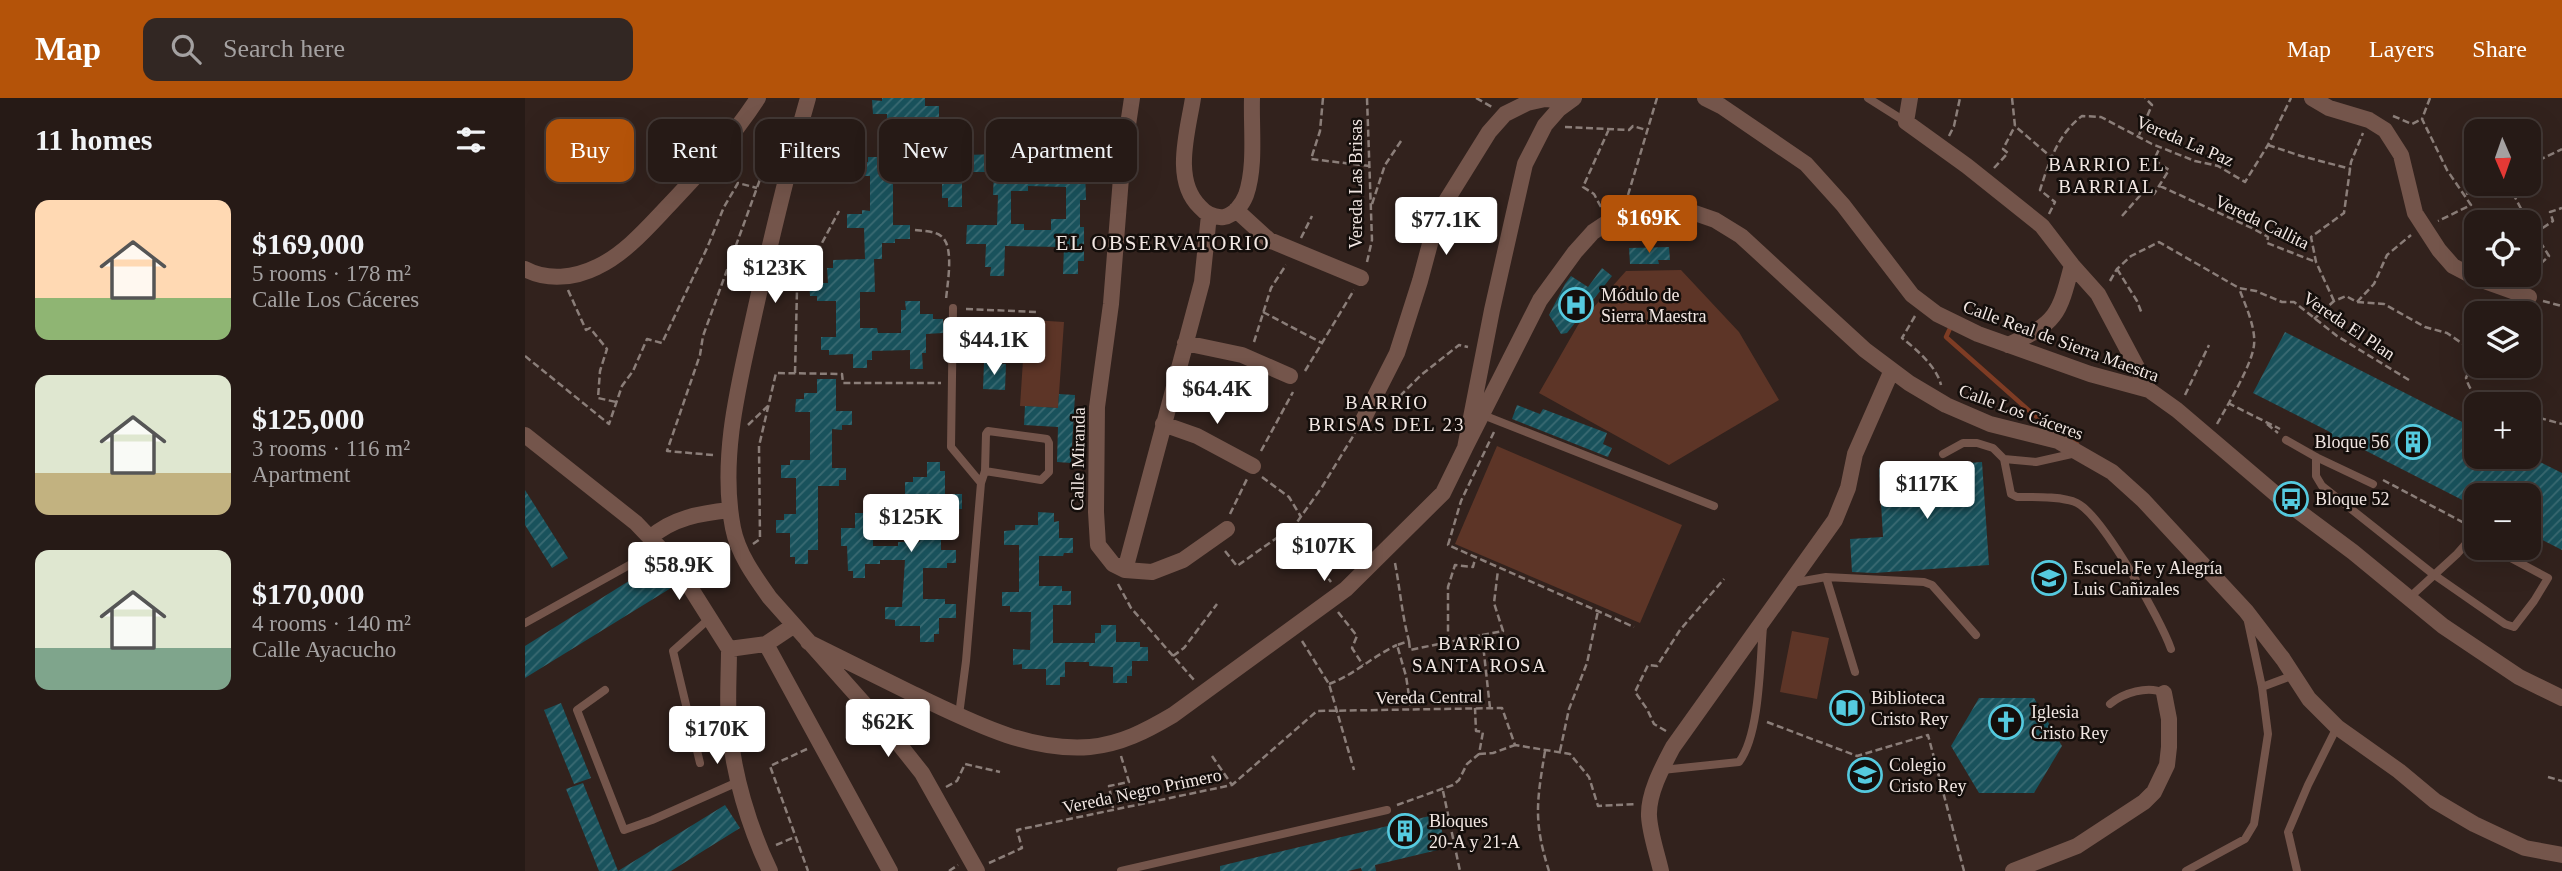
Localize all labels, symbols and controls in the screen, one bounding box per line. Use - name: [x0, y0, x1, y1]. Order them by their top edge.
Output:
- search box: [143, 18, 633, 81]
- icon: search: [167, 30, 205, 68]
- text: Map: [35, 31, 101, 67]
- text: Search here: [223, 34, 345, 63]
- text: Map: [2287, 36, 2331, 62]
- text: Layers: [2369, 36, 2434, 62]
- text: Share: [2472, 36, 2527, 62]
- street label: Vereda La Paz: [2133, 111, 2237, 171]
- chip: Buy: [546, 119, 634, 182]
- chip: Rent: [648, 119, 741, 182]
- chip: Filters: [755, 119, 865, 182]
- chip: New: [879, 119, 972, 182]
- chip: Apartment: [986, 119, 1137, 182]
- street label: Vereda Las Brisas: [1346, 119, 1366, 249]
- north arrow: [2464, 119, 2541, 196]
- map controls: [2464, 119, 2541, 560]
- icon: filters: [452, 121, 490, 159]
- text: 11 homes: [35, 123, 153, 156]
- district label: BARRIO EL BARRIAL: [2048, 154, 2166, 197]
- street label: Vereda Callita: [2212, 191, 2312, 253]
- pin: $169K: [1600, 195, 1698, 255]
- pin: $77.1K: [1389, 198, 1503, 257]
- text: $169K: [1617, 205, 1681, 230]
- text: $77.1K: [1411, 207, 1481, 232]
- button: locate: [2464, 210, 2541, 287]
- text: $169,000: [252, 227, 365, 260]
- icon: home: [91, 228, 175, 312]
- district label: EL OBSERVATORIO: [1055, 231, 1271, 255]
- pin: $123K: [726, 246, 824, 305]
- text: $123K: [743, 255, 807, 280]
- text: 5 rooms · 178 m²: [252, 261, 411, 286]
- place label: Módulo de Sierra Maestra: [1601, 285, 1706, 326]
- hospital icon: Módulo de Sierra Maestra: [1557, 286, 1595, 324]
- text: Calle Los Cáceres: [252, 287, 419, 312]
- street label: Vereda El Plan: [2299, 288, 2399, 364]
- street label: Calle Real de Sierra Maestra: [1960, 296, 2162, 386]
- button: layers: [2464, 301, 2541, 378]
- pin: $44.1K: [937, 317, 1051, 377]
- text: $44.1K: [959, 327, 1029, 352]
- pin: $64.4K: [1160, 366, 1274, 426]
- text: $64.4K: [1182, 376, 1252, 401]
- street label: Calle Los Cáceres: [1956, 380, 2086, 444]
- district label: BARRIO BRISAS DEL 23: [1308, 392, 1466, 435]
- button: +: [2464, 392, 2541, 469]
- text: $125,000: [252, 402, 365, 435]
- icon: home: [91, 403, 175, 487]
- street label: Calle Miranda: [1067, 407, 1089, 511]
- building icon: Bloque 56: [2394, 423, 2432, 461]
- place label: Bloque 56: [2315, 432, 2389, 452]
- text: 3 rooms · 116 m²: [252, 436, 410, 461]
- text: Apartment: [252, 462, 350, 487]
- pin: $117K: [1878, 462, 1976, 521]
- text: $117K: [1896, 471, 1958, 496]
- bus stop icon: Bloque 52: [2272, 480, 2310, 518]
- button: −: [2464, 483, 2541, 560]
- place label: Bloque 52: [2315, 489, 2390, 509]
- pin: $125K: [862, 494, 960, 554]
- text: $125K: [879, 504, 943, 529]
- pin: $107K: [1275, 524, 1373, 583]
- text: $107K: [1292, 533, 1356, 558]
- pin: $58.9K: [622, 542, 736, 602]
- text: $58.9K: [644, 552, 714, 577]
- place label: Escuela Fe y Alegría Luis Cañizales: [2073, 558, 2222, 599]
- school or university icon: Escuela Fe y Alegría Luis Cañizales: [2030, 559, 2068, 597]
- text: $170,000: [252, 577, 365, 610]
- icon: home: [91, 578, 175, 662]
- text: 4 rooms · 140 m²: [252, 611, 411, 636]
- district label: BARRIO SANTA ROSA: [1412, 633, 1548, 676]
- text: Calle Ayacucho: [252, 637, 396, 662]
- street label: Vereda Central: [1375, 686, 1483, 708]
- place label: Biblioteca Cristo Rey: [1871, 688, 1949, 729]
- library icon: Biblioteca Cristo Rey: [1828, 689, 1866, 727]
- pin: $62K: [847, 700, 929, 759]
- place label: Iglesia Cristo Rey: [2031, 702, 2109, 743]
- church icon: Iglesia Cristo Rey: [1987, 703, 2025, 741]
- pin: $170K: [668, 706, 766, 766]
- text: $62K: [862, 709, 914, 734]
- text: $170K: [685, 716, 749, 741]
- place label: Colegio Cristo Rey: [1889, 755, 1967, 796]
- school or university icon: Colegio Cristo Rey: [1846, 756, 1884, 794]
- street label: Vereda Negro Primero: [1061, 764, 1223, 818]
- place label: Bloques 20-A y 21-A: [1429, 811, 1520, 852]
- building icon: Bloques 20-A y 21-A: [1386, 812, 1424, 850]

